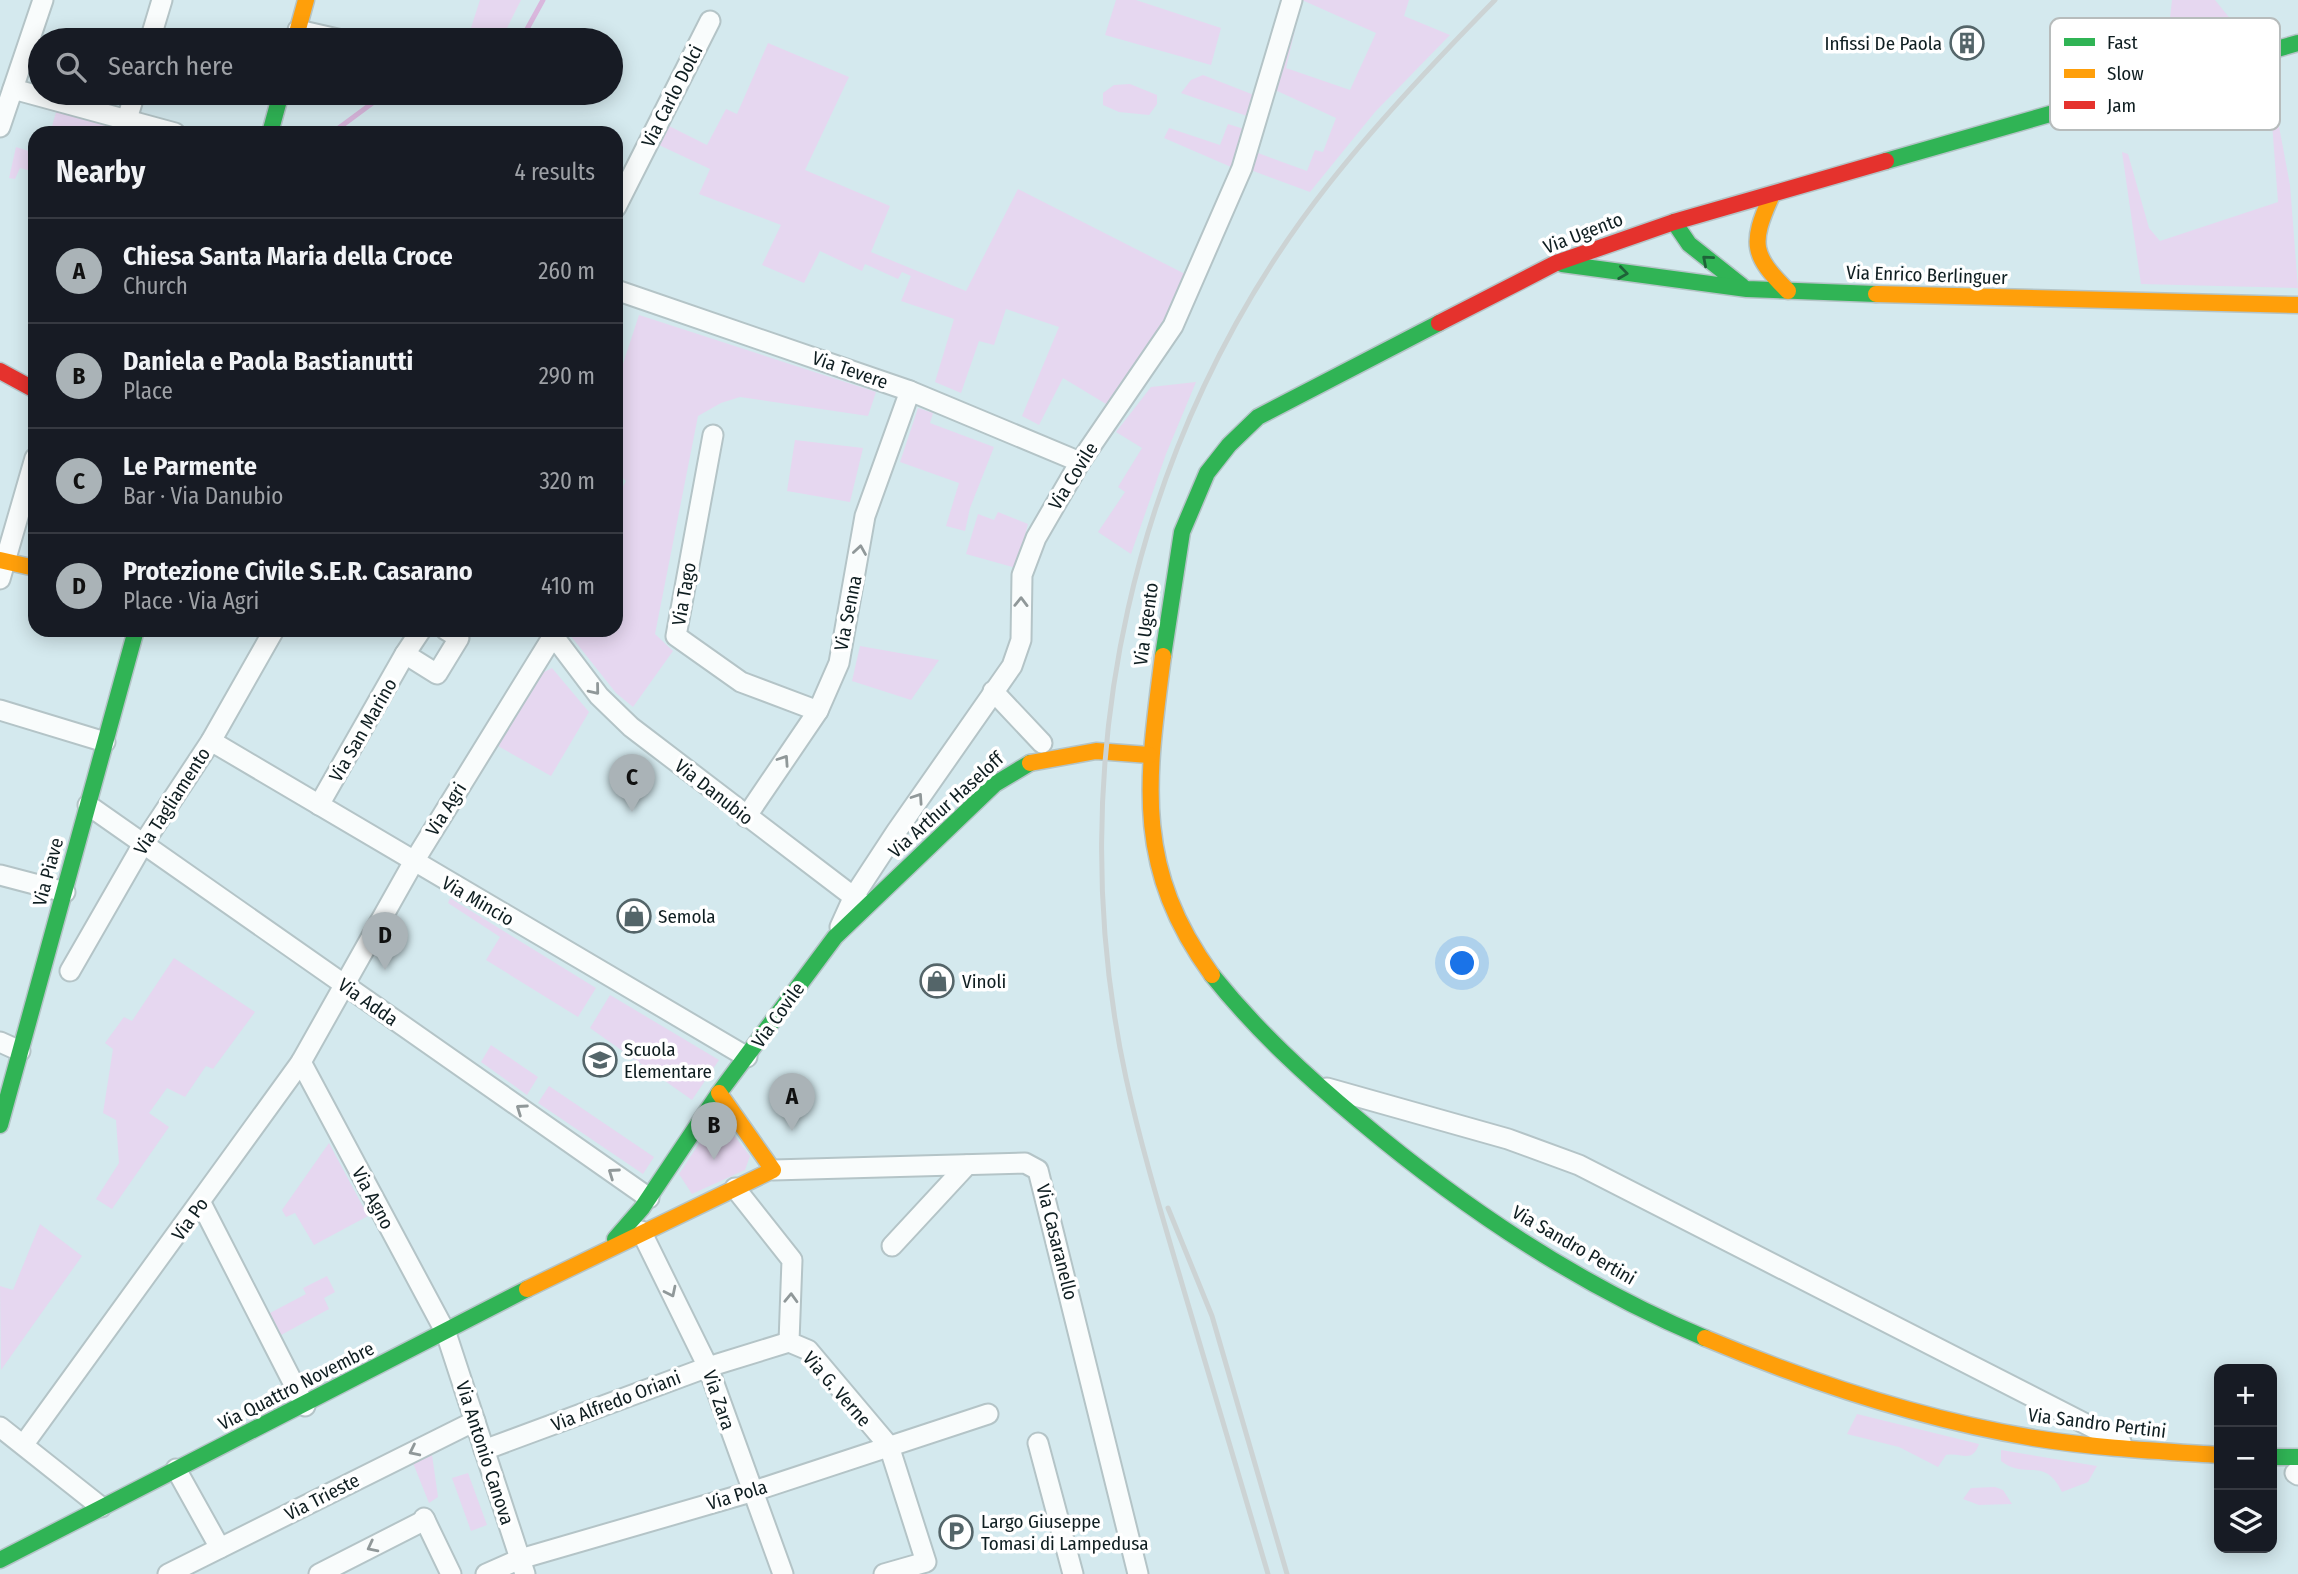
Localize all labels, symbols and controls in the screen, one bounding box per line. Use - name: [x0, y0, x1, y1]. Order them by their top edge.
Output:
- legend: [2050, 18, 2280, 130]
- building icon: Infissi De Paola: [1948, 24, 1986, 62]
- search box: [28, 28, 623, 105]
- text: Fast: [2107, 31, 2138, 54]
- place label: Infissi De Paola: [1824, 32, 1942, 55]
- street label: Via Carlo Dolci: [636, 41, 708, 151]
- icon: search: [52, 48, 90, 86]
- text: Search here: [108, 51, 233, 82]
- text: Slow: [2107, 62, 2144, 85]
- text: Jam: [2107, 94, 2136, 117]
- text: Nearby: [56, 154, 145, 190]
- text: 4 results: [514, 158, 595, 186]
- street label: Via Ugento: [1540, 207, 1626, 259]
- text: Chiesa Santa Maria della Croce: [123, 241, 453, 272]
- one-way arrow: [1702, 256, 1715, 268]
- text: A: [73, 257, 85, 285]
- text: 260 m: [538, 257, 595, 285]
- street label: Via Enrico Berlinguer: [1846, 261, 2008, 289]
- one-way arrow: [1618, 265, 1629, 280]
- text: Church: [123, 272, 188, 300]
- text: Daniela e Paola Bastianutti: [123, 346, 413, 377]
- street label: Via Tevere: [809, 346, 891, 394]
- text: B: [73, 362, 85, 390]
- text: 290 m: [539, 362, 595, 390]
- text: Place: [123, 377, 173, 405]
- street label: Via Covile: [1043, 438, 1103, 514]
- text: Le Parmente: [123, 451, 257, 482]
- text: C: [73, 467, 85, 495]
- text: 320 m: [540, 467, 595, 495]
- text: Bar · Via Danubio: [123, 482, 283, 510]
- one-way arrow: [852, 544, 867, 556]
- text: Protezione Civile S.E.R. Casarano: [123, 556, 473, 587]
- street label: Via Tago: [667, 561, 701, 627]
- text: D: [72, 572, 86, 600]
- text: 410 m: [541, 572, 595, 600]
- street label: Via Senna: [829, 573, 867, 653]
- street label: Via Ugento: [1129, 581, 1163, 667]
- text: Place · Via Agri: [123, 587, 259, 615]
- one-way arrow: [1014, 596, 1029, 607]
- street label: Via San Marino: [324, 674, 402, 786]
- one-way arrow: [587, 681, 599, 694]
- street label: Via Tagliamento: [129, 743, 215, 859]
- street label: Via Arthur Haseloff: [884, 747, 1009, 863]
- pin: C: [609, 754, 655, 812]
- street label: Via Danubio: [670, 754, 758, 830]
- one-way arrow: [776, 755, 789, 768]
- street label: Via Agri: [421, 778, 471, 840]
- one-way arrow: [910, 793, 922, 806]
- street label: Via Piave: [28, 835, 68, 909]
- street label: Via Mincio: [438, 871, 518, 931]
- shop icon: Semola: [615, 897, 653, 935]
- place label: Semola: [658, 905, 716, 928]
- pin: D: [362, 912, 408, 970]
- your location: [1445, 946, 1479, 980]
- shop icon: Vinoli: [918, 962, 956, 1000]
- place label: Vinoli: [962, 970, 1006, 993]
- street label: Via Adda: [334, 973, 402, 1031]
- street label: Via Covile: [747, 978, 809, 1052]
- place label: Scuola Elementare: [624, 1038, 712, 1083]
- school or university icon: Scuola Elementare: [581, 1041, 619, 1079]
- pin: A: [769, 1073, 815, 1131]
- pin: B: [691, 1102, 737, 1160]
- one-way arrow: [516, 1105, 529, 1117]
- street label: Via Agno: [347, 1163, 399, 1233]
- one-way arrow: [608, 1169, 621, 1181]
- street label: Via Casaranello: [1031, 1182, 1083, 1302]
- street label: Via Po: [167, 1193, 213, 1245]
- street label: Via Sandro Pertini: [1508, 1200, 1640, 1290]
- one-way arrow: [663, 1285, 677, 1297]
- one-way arrow: [783, 1292, 798, 1303]
- street label: Via Quattro Novembre: [214, 1337, 378, 1435]
- street label: Via G. Verne: [798, 1347, 876, 1431]
- map controls: [2214, 1364, 2277, 1553]
- button: +: [2214, 1364, 2277, 1427]
- street label: Via Alfredo Oriani: [548, 1366, 684, 1436]
- street label: Via Zara: [698, 1367, 740, 1433]
- street label: Via Antonio Canova: [451, 1378, 519, 1528]
- street label: Via Sandro Pertini: [2027, 1403, 2167, 1443]
- button: −: [2214, 1427, 2277, 1490]
- one-way arrow: [409, 1443, 421, 1457]
- street label: Via Trieste: [281, 1468, 363, 1526]
- street label: Via Pola: [704, 1475, 770, 1515]
- button: layers: [2214, 1490, 2277, 1553]
- place label: Largo Giuseppe Tomasi di Lampedusa: [981, 1510, 1148, 1555]
- parking icon: Largo Giuseppe Tomasi di Lampedusa: [937, 1513, 975, 1551]
- one-way arrow: [367, 1539, 379, 1553]

